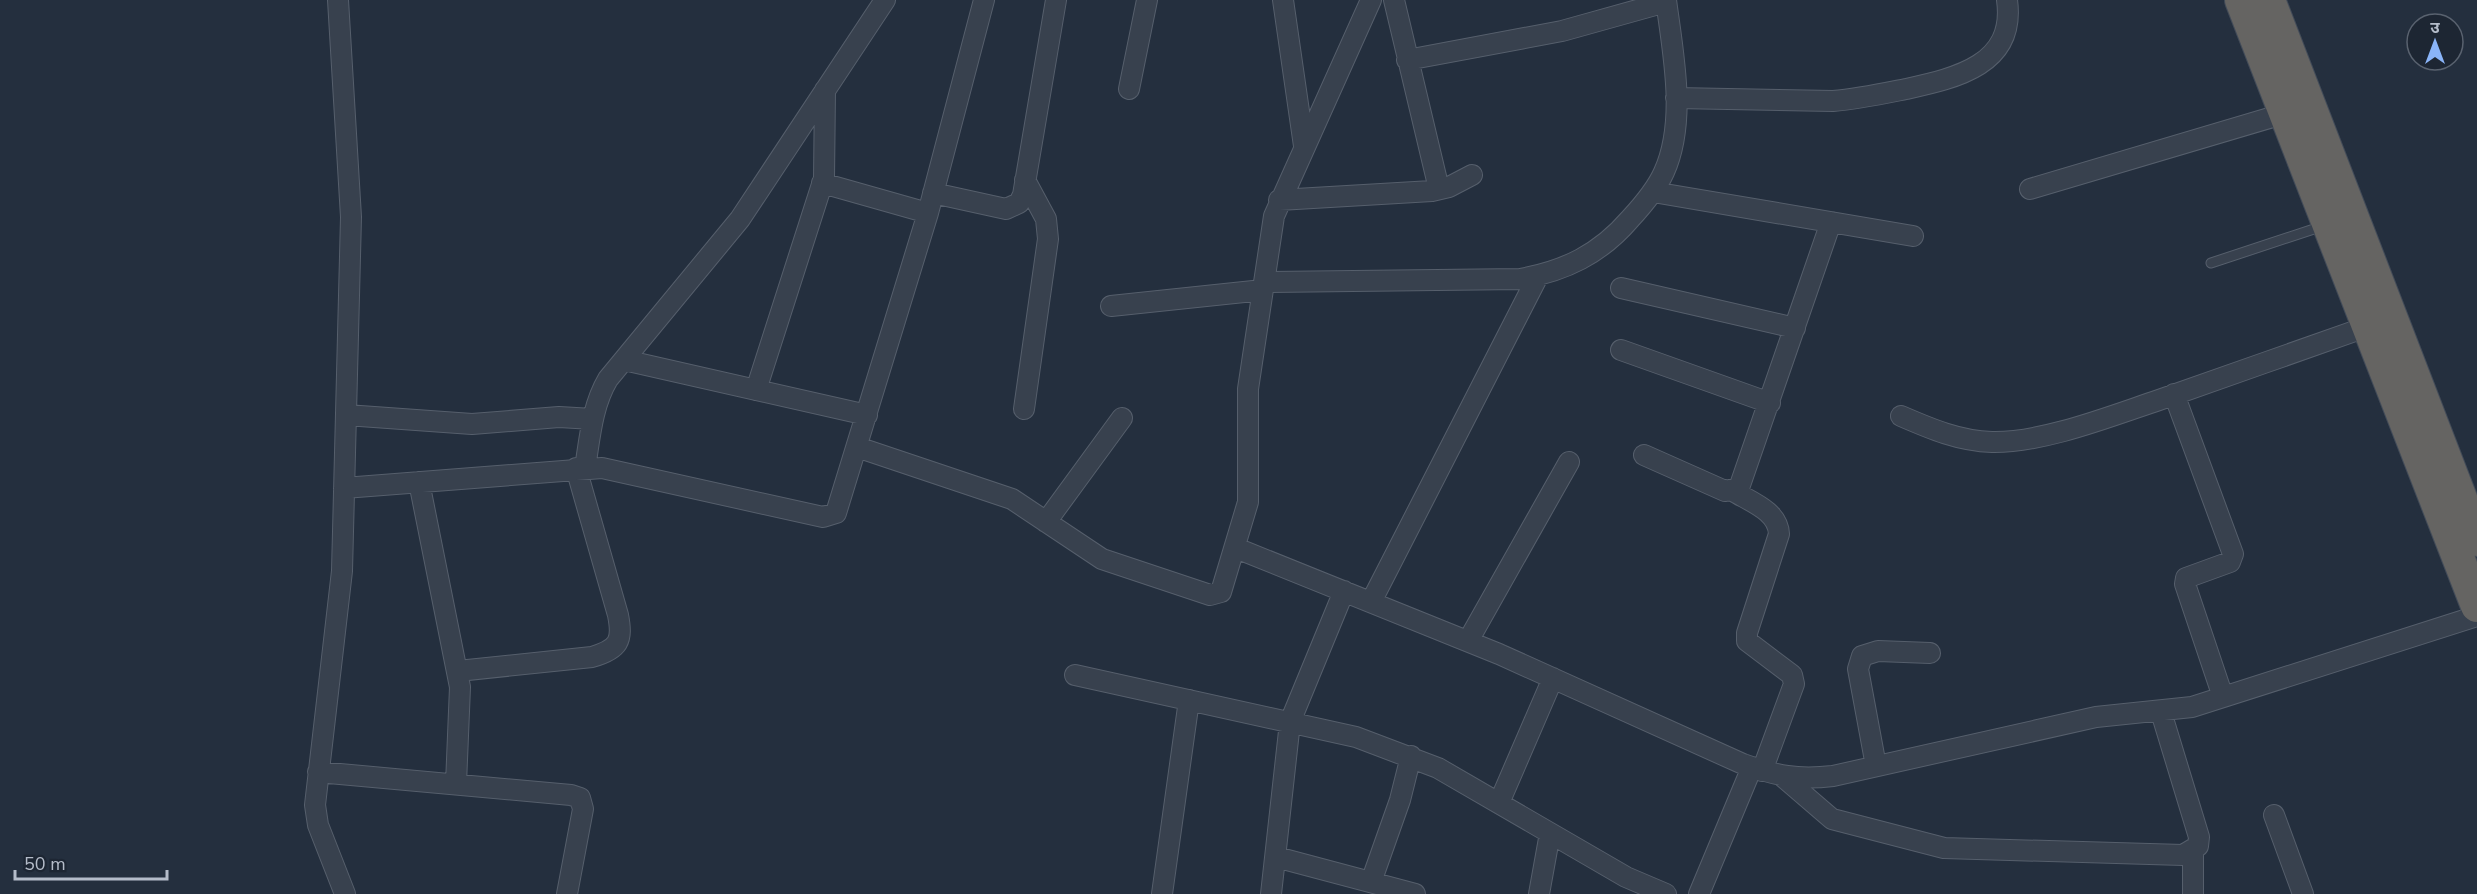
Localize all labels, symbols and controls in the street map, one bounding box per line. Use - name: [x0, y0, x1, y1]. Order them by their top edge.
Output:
- north arrow: [2405, 12, 2465, 72]
- text: उ: [2430, 17, 2440, 39]
- scale bar: [15, 843, 166, 881]
- text: 50 m: [24, 852, 66, 876]

